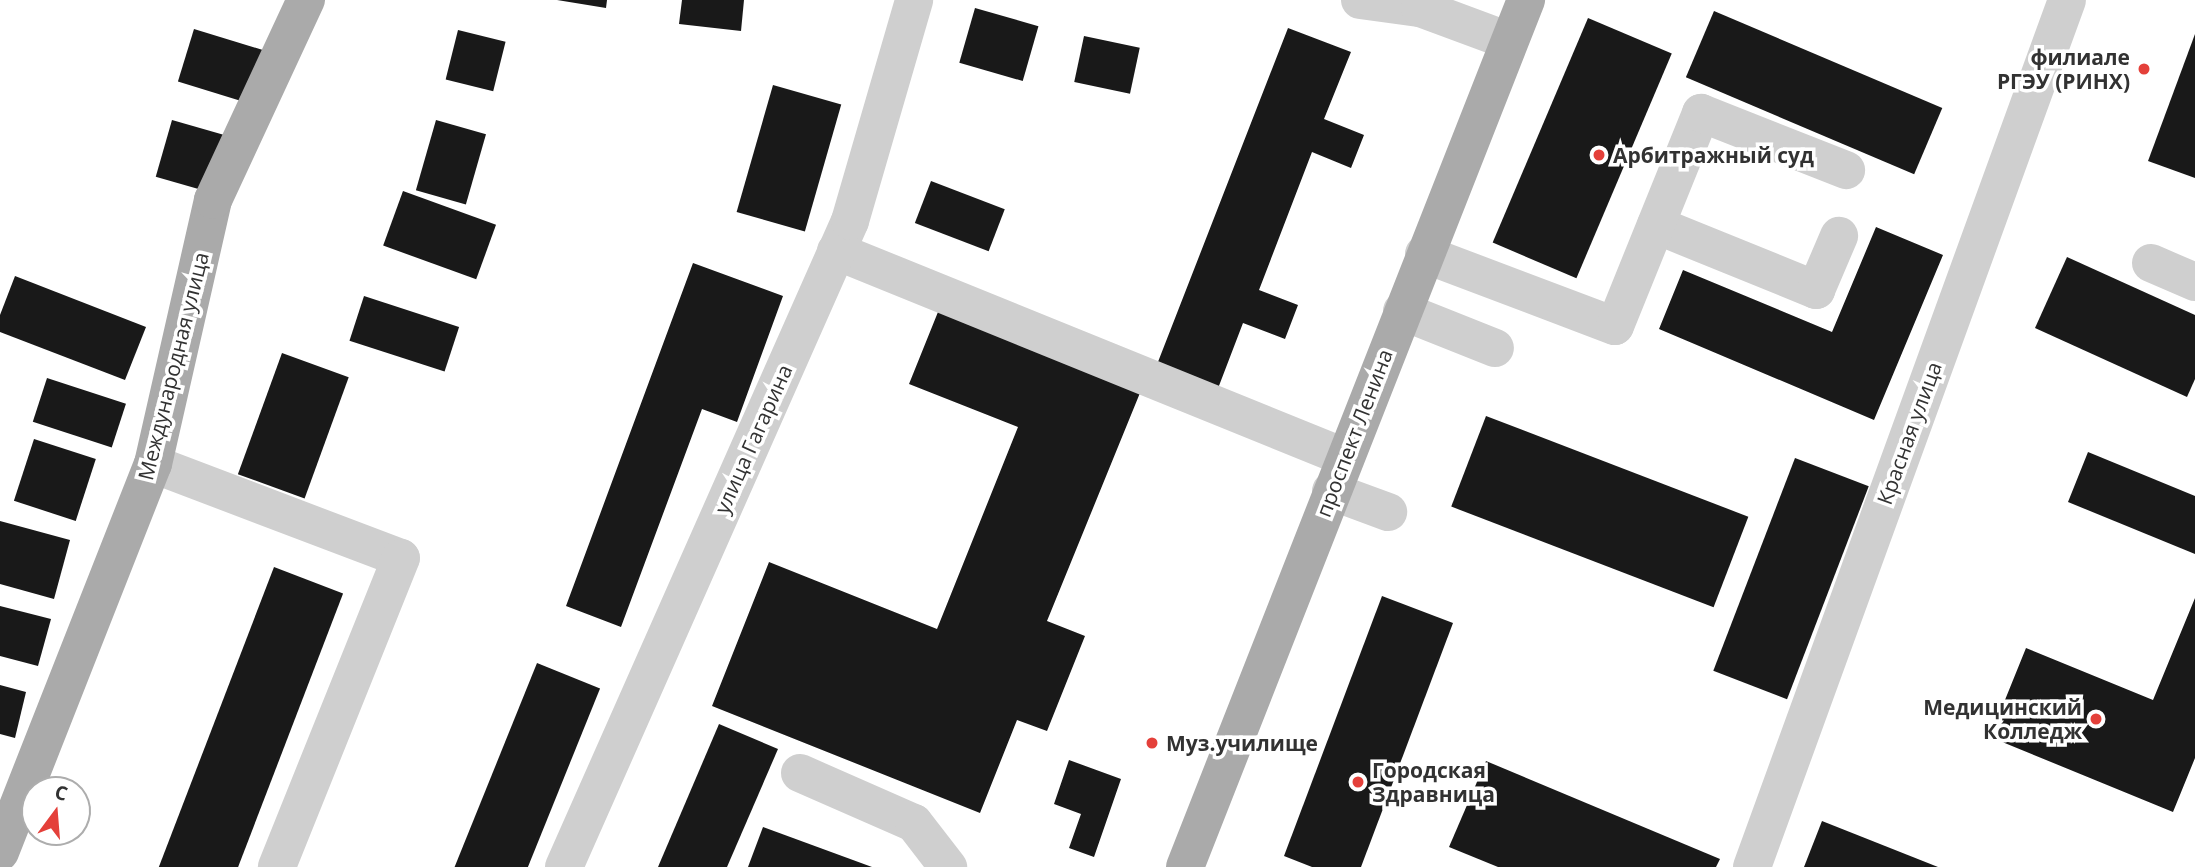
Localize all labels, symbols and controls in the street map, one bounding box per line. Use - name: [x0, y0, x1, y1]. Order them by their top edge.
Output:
- place label: филиале РГЭУ (РИНХ): [1997, 44, 2130, 94]
- marker: филиале РГЭУ (РИНХ): [2136, 61, 2152, 77]
- place label: Арбитражный суд: [1613, 142, 1814, 168]
- marker: Арбитражный суд: [1591, 147, 1607, 163]
- street label: Международная улица: [132, 249, 214, 483]
- street label: проспект Ленина: [1310, 346, 1398, 520]
- street label: Красная улица: [1871, 358, 1947, 508]
- street label: улица Гагарина: [709, 361, 797, 517]
- place label: Медицинский Колледж: [1923, 694, 2082, 744]
- marker: Медицинский Колледж: [2088, 711, 2104, 727]
- place label: Муз.училище: [1166, 730, 1318, 756]
- marker: Муз.училище: [1144, 735, 1160, 751]
- place label: Городская Здравница: [1372, 757, 1495, 807]
- marker: Городская Здравница: [1350, 774, 1366, 790]
- north arrow: [21, 776, 91, 846]
- text: С: [52, 779, 71, 807]

